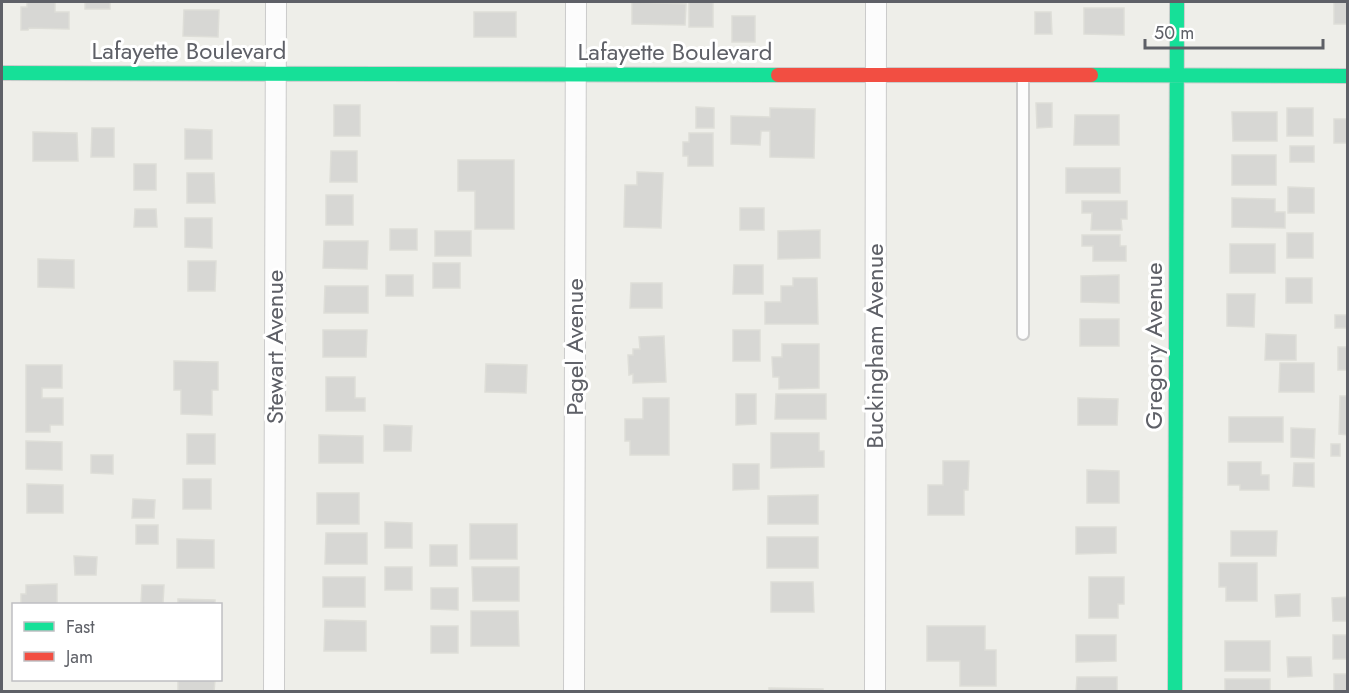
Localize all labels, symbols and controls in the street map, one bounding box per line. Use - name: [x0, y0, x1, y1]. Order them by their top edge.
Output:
- scale bar: [1145, 12, 1324, 50]
- text: 50 m: [1154, 20, 1194, 46]
- street label: Lafayette Boulevard: [92, 33, 286, 68]
- street label: Lafayette Boulevard: [578, 34, 772, 69]
- street label: Buckingham Avenue: [857, 243, 892, 449]
- street label: Gregory Avenue: [1136, 262, 1171, 430]
- street label: Stewart Avenue: [257, 270, 292, 424]
- street label: Pagel Avenue: [557, 278, 592, 416]
- legend: [12, 603, 222, 681]
- text: Fast: [66, 614, 95, 640]
- text: Jam: [64, 644, 93, 670]

